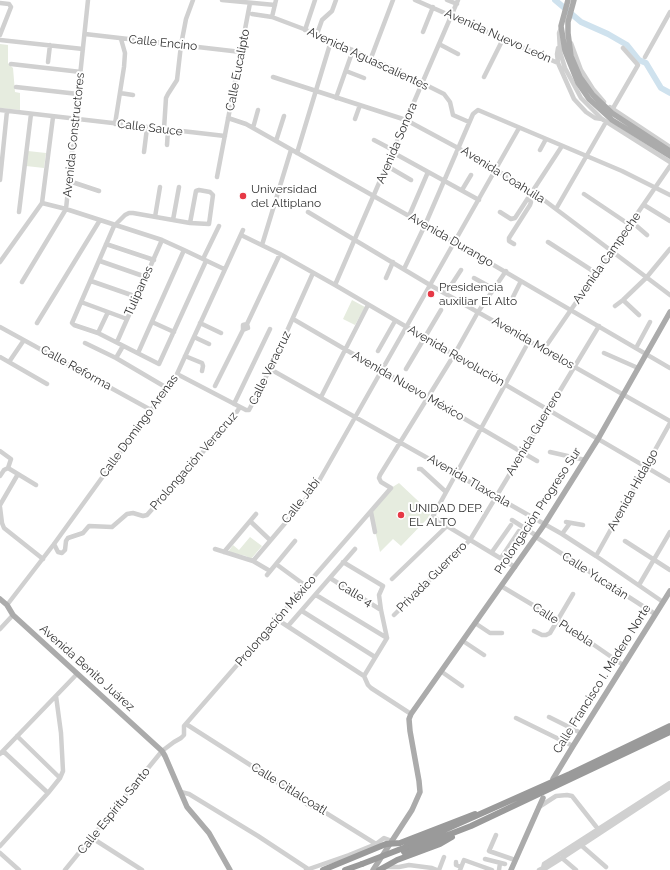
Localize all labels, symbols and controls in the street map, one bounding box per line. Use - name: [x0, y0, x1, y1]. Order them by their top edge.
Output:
- street label: Avenida Nuevo León: [442, 6, 554, 66]
- street label: Avenida Aguascalientes: [305, 25, 431, 93]
- street label: Calle Eucalipto: [223, 28, 253, 112]
- street label: Calle Encino: [128, 32, 198, 54]
- street label: Avenida Constructores: [60, 72, 88, 198]
- street label: Avenida Sonora: [373, 100, 421, 186]
- street label: Calle Sauce: [116, 117, 184, 139]
- street label: Avenida Coahuila: [458, 143, 548, 207]
- place label: Universidad del Altiplano: [251, 182, 321, 210]
- marker: Universidad del Altiplano: [238, 191, 248, 201]
- street label: Avenida Campeche: [570, 209, 644, 307]
- street label: Avenida Durango: [406, 210, 496, 270]
- street label: Tulipanes: [122, 264, 156, 318]
- place label: Presidencia auxiliar El Alto: [439, 280, 517, 308]
- marker: Presidencia auxiliar El Alto: [426, 289, 436, 299]
- street label: Avenida Morelos: [489, 314, 577, 372]
- street label: Avenida Revolución: [405, 322, 507, 390]
- street label: Calle Veracruz: [246, 329, 294, 407]
- street label: Calle Reforma: [38, 343, 114, 393]
- street label: Avenida Nuevo México: [349, 348, 467, 424]
- street label: Calle Domingo Arenas: [97, 372, 181, 480]
- street label: Avenida Guerrero: [503, 388, 565, 478]
- street label: Prolongación Veracruz: [147, 409, 241, 513]
- street label: Prolongación Progreso Sur: [492, 445, 584, 577]
- street label: Avenida Hidalgo: [605, 447, 661, 533]
- street label: Avenida Tlaxcala: [425, 451, 513, 511]
- street label: Calle Jabí: [279, 475, 323, 527]
- place label: UNIDAD DEP. EL ALTO: [409, 501, 483, 529]
- marker: UNIDAD DEP. EL ALTO: [396, 510, 406, 520]
- street label: Privada Guerrero: [394, 539, 470, 615]
- street label: Calle Yucatán: [559, 549, 631, 603]
- street label: Prolongación México: [233, 573, 319, 669]
- street label: Calle 4: [335, 578, 375, 610]
- street label: Calle Puebla: [530, 600, 596, 650]
- street label: Calle Francisco I. Madero Norte: [550, 602, 654, 756]
- street label: Avenida Benito Juárez: [37, 622, 137, 714]
- street label: Calle Citlalcoatl: [248, 760, 330, 818]
- street label: Calle Espíritu Santo: [75, 765, 153, 857]

